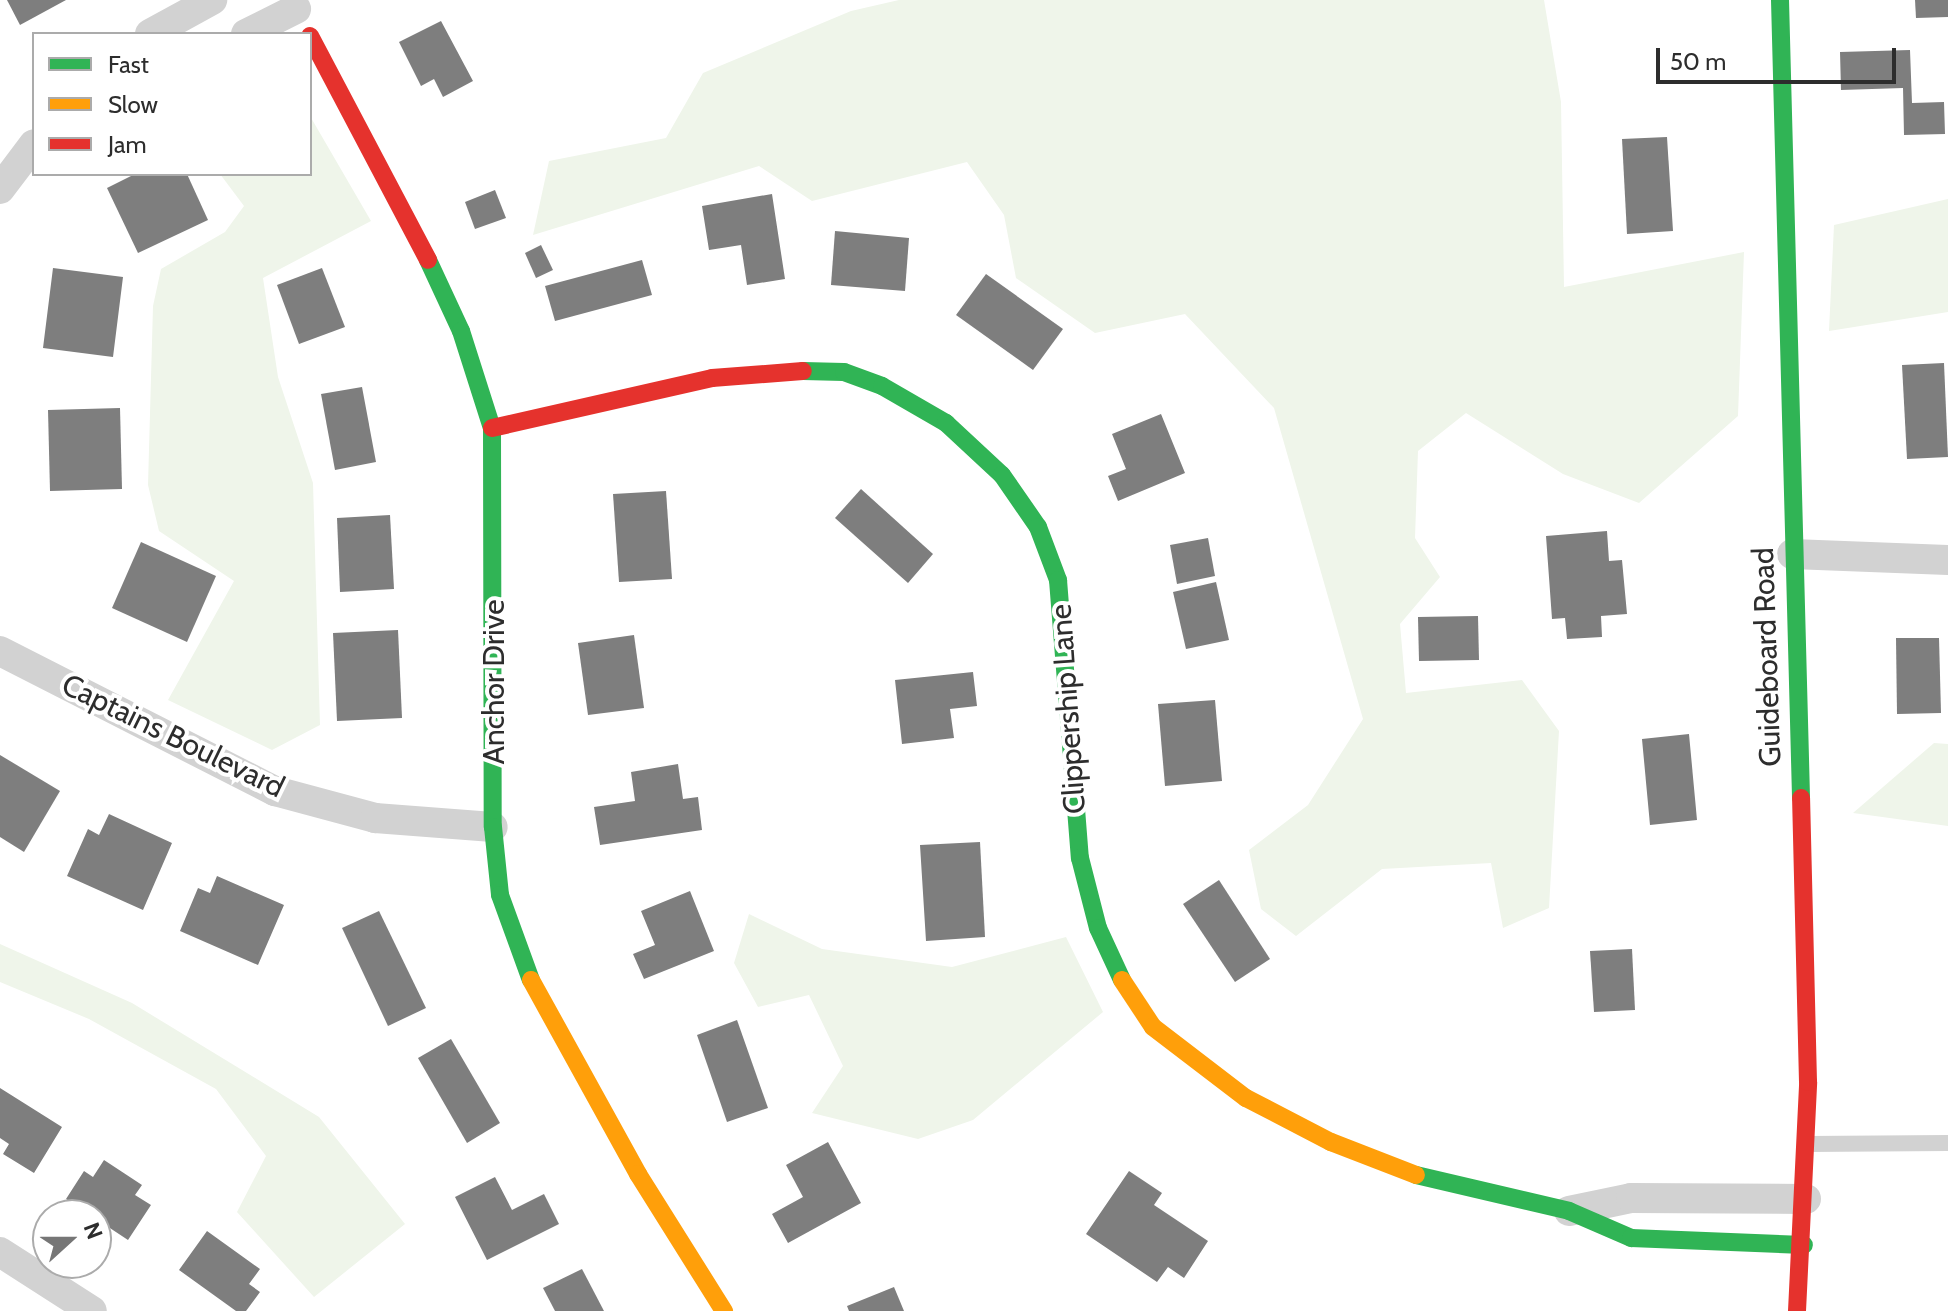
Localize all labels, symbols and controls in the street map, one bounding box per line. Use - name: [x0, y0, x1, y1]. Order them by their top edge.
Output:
- legend: [32, 32, 312, 176]
- scale bar: [1660, 32, 1900, 82]
- text: 50 m: [1670, 47, 1726, 76]
- text: Fast: [108, 50, 149, 79]
- text: Slow: [108, 90, 158, 119]
- text: Jam: [108, 130, 146, 159]
- street label: Guideboard Road: [1745, 547, 1789, 767]
- street label: Anchor Drive: [476, 599, 512, 765]
- street label: Clippership Lane: [1043, 603, 1093, 815]
- street label: Captains Boulevard: [56, 667, 290, 805]
- north arrow: [32, 1199, 112, 1279]
- text: N: [78, 1219, 108, 1243]

